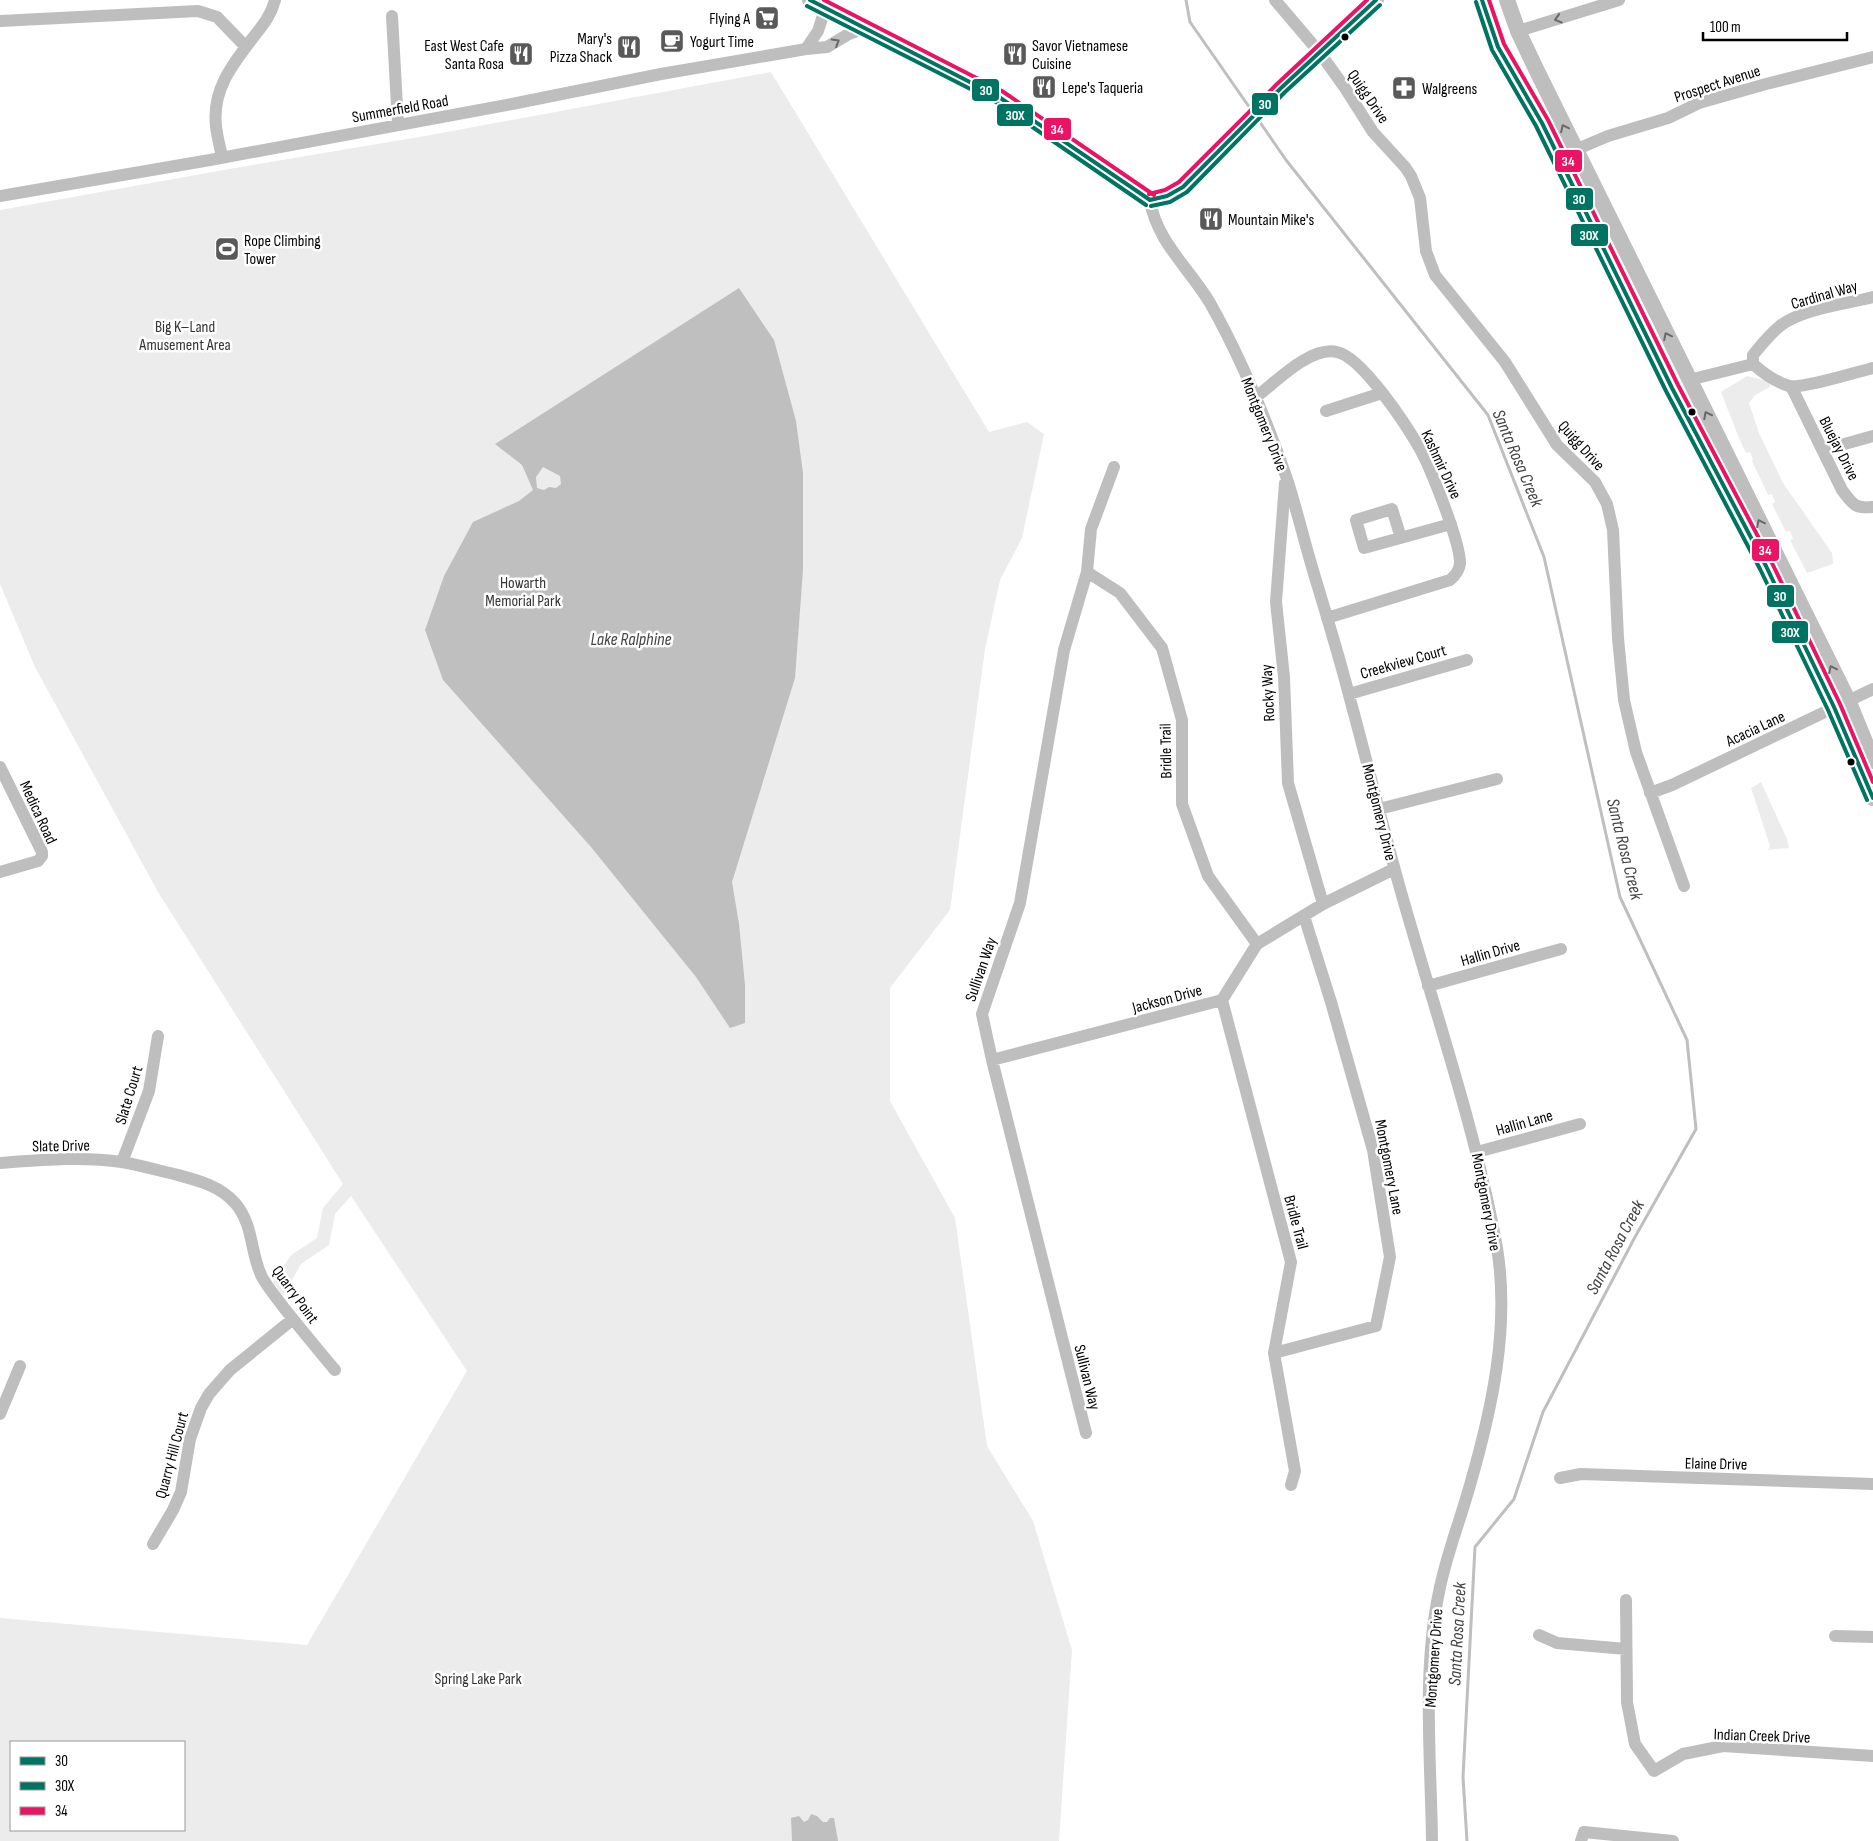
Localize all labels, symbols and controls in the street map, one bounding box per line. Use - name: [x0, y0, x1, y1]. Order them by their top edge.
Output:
- supermarket icon: Flying A: [754, 5, 780, 31]
- place label: Flying A: [709, 10, 750, 29]
- scale bar: [1703, 10, 1847, 42]
- one-way arrow: [1554, 14, 1563, 24]
- text: 100 m: [1710, 18, 1741, 37]
- cafe icon: Yogurt Time: [659, 28, 685, 54]
- place label: Mary's Pizza Shack: [550, 30, 612, 67]
- unlabelled marker: [1340, 32, 1350, 42]
- place label: Yogurt Time: [690, 33, 754, 52]
- restaurant icon: Mary's Pizza Shack: [616, 34, 642, 60]
- place label: East West Cafe Santa Rosa: [424, 37, 504, 74]
- place label: Savor Vietnamese Cuisine: [1032, 37, 1128, 74]
- one-way arrow: [831, 38, 840, 48]
- restaurant icon: East West Cafe Santa Rosa: [508, 41, 534, 67]
- restaurant icon: Savor Vietnamese Cuisine: [1002, 41, 1028, 67]
- street label: Prospect Avenue: [1672, 62, 1763, 107]
- street label: Quigg Drive: [1343, 66, 1393, 127]
- restaurant icon: Lepe's Taqueria: [1031, 74, 1057, 100]
- pharmacy icon: Walgreens: [1391, 75, 1417, 101]
- line badge: 30: [971, 78, 1000, 102]
- place label: Lepe's Taqueria: [1062, 79, 1143, 98]
- place label: Walgreens: [1422, 80, 1478, 99]
- text: 30: [980, 82, 993, 99]
- street label: Summerfield Road: [351, 92, 450, 127]
- line badge: 30: [1251, 92, 1279, 116]
- text: 30: [1259, 96, 1272, 113]
- line badge: 30X: [996, 103, 1034, 127]
- text: 30X: [1005, 107, 1025, 124]
- line badge: 34: [1043, 117, 1072, 141]
- text: 34: [1051, 121, 1064, 138]
- one-way arrow: [1561, 124, 1571, 133]
- line badge: 34: [1554, 149, 1583, 173]
- text: 34: [1562, 153, 1575, 170]
- line badge: 30: [1565, 187, 1594, 211]
- text: 30: [1573, 191, 1586, 208]
- restaurant icon: Mountain Mike's: [1198, 206, 1224, 232]
- place label: Mountain Mike's: [1228, 211, 1314, 230]
- line badge: 30X: [1570, 223, 1609, 247]
- text: 30X: [1579, 227, 1599, 244]
- place label: Rope Climbing Tower: [244, 232, 321, 269]
- sports icon: Rope Climbing Tower: [214, 236, 240, 262]
- street label: Cardinal Way: [1789, 277, 1860, 314]
- park label: Big K–Land Amusement Area: [138, 318, 231, 355]
- one-way arrow: [1663, 332, 1674, 341]
- street label: Montgomery Drive: [1236, 375, 1291, 474]
- water label: Santa Rosa Creek: [1488, 406, 1548, 511]
- unlabelled marker: [1687, 407, 1697, 417]
- one-way arrow: [1702, 411, 1713, 420]
- street label: Bluejay Drive: [1815, 414, 1863, 484]
- street label: Quigg Drive: [1553, 417, 1608, 475]
- street label: Kashmir Drive: [1416, 427, 1465, 502]
- one-way arrow: [1756, 519, 1766, 528]
- line badge: 34: [1751, 538, 1780, 562]
- text: 34: [1759, 542, 1772, 559]
- park label: Howarth Memorial Park: [485, 574, 561, 611]
- line badge: 30: [1766, 584, 1795, 608]
- text: 30: [1774, 588, 1787, 605]
- line badge: 30X: [1771, 620, 1809, 644]
- text: 30X: [1780, 624, 1800, 641]
- water label: Lake Ralphine: [590, 629, 672, 650]
- street label: Creekview Court: [1358, 641, 1449, 684]
- street label: Rocky Way: [1258, 664, 1279, 722]
- one-way arrow: [1828, 665, 1838, 674]
- street label: Acacia Lane: [1722, 707, 1788, 752]
- street label: Bridle Trail: [1157, 723, 1176, 779]
- unlabelled marker: [1846, 757, 1856, 767]
- street label: Montgomery Drive: [1357, 762, 1400, 863]
- street label: Medica Road: [15, 778, 60, 847]
- water label: Santa Rosa Creek: [1602, 796, 1648, 903]
- street label: Sullivan Way: [962, 935, 1001, 1004]
- street label: Hallin Drive: [1459, 936, 1522, 971]
- street label: Jackson Drive: [1129, 981, 1204, 1018]
- street label: Slate Court: [112, 1064, 147, 1127]
- street label: Hallin Lane: [1494, 1106, 1555, 1141]
- street label: Montgomery Lane: [1370, 1118, 1407, 1216]
- street label: Slate Drive: [32, 1136, 90, 1157]
- street label: Montgomery Drive: [1467, 1152, 1504, 1253]
- street label: Bridle Trail: [1279, 1193, 1312, 1251]
- water label: Santa Rosa Creek: [1582, 1195, 1650, 1298]
- street label: Quarry Point: [267, 1262, 322, 1328]
- street label: Sullivan Way: [1069, 1343, 1104, 1412]
- street label: Quarry Hill Court: [152, 1410, 193, 1501]
- street label: Elaine Drive: [1685, 1454, 1747, 1475]
- water label: Santa Rosa Creek: [1444, 1580, 1471, 1686]
- street label: Montgomery Drive: [1422, 1608, 1447, 1708]
- park label: Spring Lake Park: [434, 1670, 522, 1689]
- street label: Indian Creek Drive: [1713, 1725, 1811, 1748]
- legend: [10, 1741, 185, 1831]
- text: 30: [55, 1752, 68, 1771]
- text: 30X: [55, 1777, 75, 1796]
- text: 34: [55, 1802, 68, 1821]

